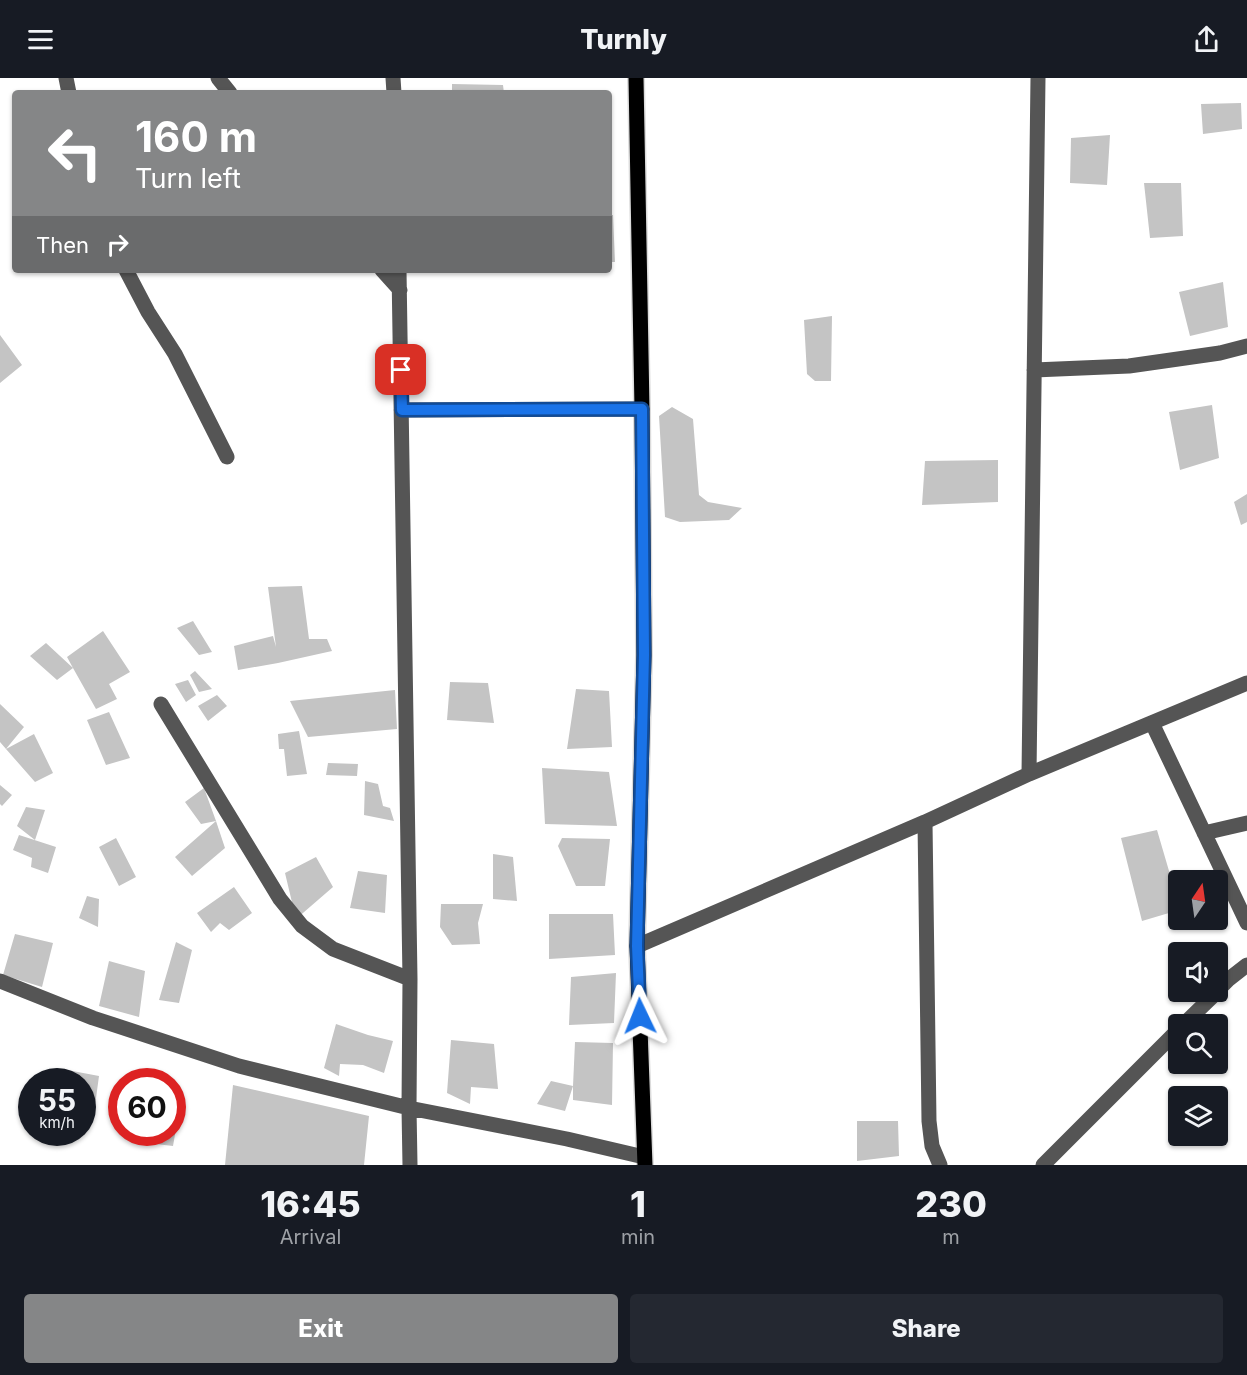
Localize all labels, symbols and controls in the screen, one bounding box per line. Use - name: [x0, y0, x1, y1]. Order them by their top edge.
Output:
- icon: menu: [24, 23, 57, 56]
- text: Turnly: [580, 23, 667, 56]
- icon: share: [1190, 23, 1223, 56]
- text: 160 m: [135, 111, 257, 162]
- icon: left: [36, 114, 114, 192]
- text: Turn left: [135, 162, 241, 195]
- icon: right: [101, 228, 134, 261]
- text: Then: [36, 232, 89, 258]
- pin: [375, 344, 426, 395]
- icon: arrive: [384, 353, 417, 386]
- north arrow: [1168, 870, 1228, 930]
- map controls: [1168, 870, 1228, 1146]
- button: sound: [1168, 942, 1228, 1002]
- position arrow: [608, 984, 672, 1048]
- button: search: [1168, 1014, 1228, 1074]
- speed limit sign: 60: [108, 1068, 186, 1146]
- text: 55: [38, 1082, 76, 1118]
- button: layers: [1168, 1086, 1228, 1146]
- text: km/h: [39, 1113, 75, 1132]
- text: 16:45: [260, 1182, 361, 1226]
- text: 1: [630, 1182, 646, 1226]
- text: 230: [915, 1182, 987, 1226]
- text: Arrival: [280, 1225, 341, 1249]
- text: min: [621, 1225, 655, 1249]
- text: m: [942, 1225, 960, 1249]
- button: Exit: [24, 1294, 618, 1363]
- button: Share: [630, 1294, 1223, 1363]

